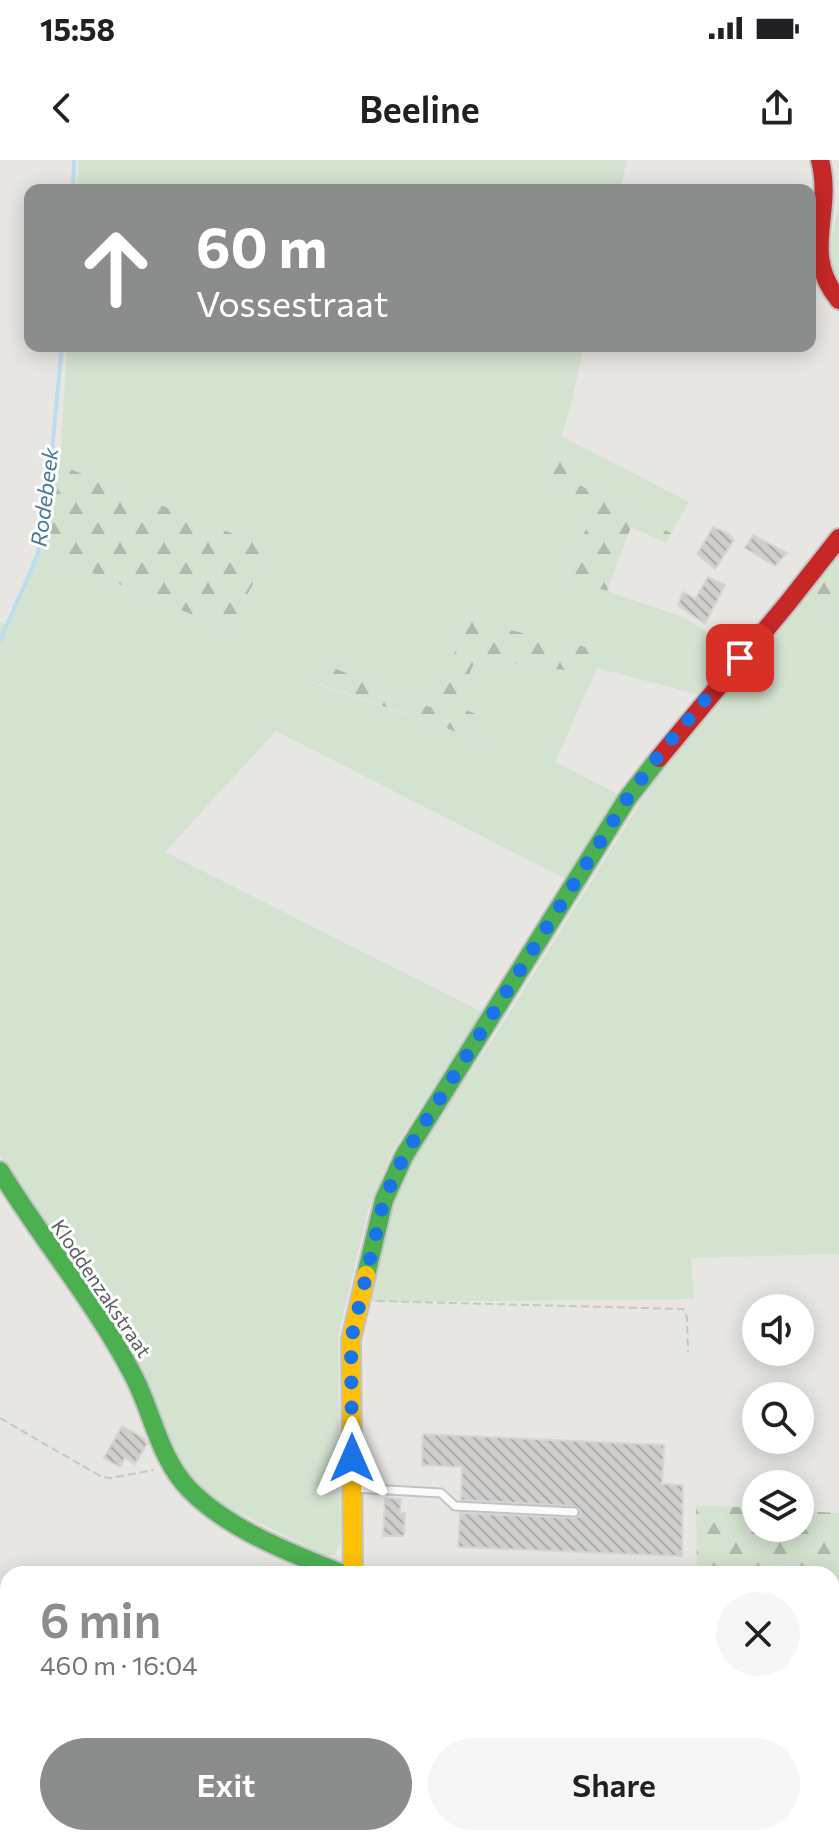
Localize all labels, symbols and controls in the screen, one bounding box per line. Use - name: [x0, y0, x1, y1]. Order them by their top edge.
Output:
- text: 15:58: [40, 10, 115, 47]
- icon: back: [40, 86, 84, 130]
- text: Beeline: [359, 86, 480, 130]
- icon: share: [755, 86, 799, 130]
- text: 60 m: [196, 211, 327, 280]
- icon: ahead: [64, 216, 168, 320]
- text: Vossestraat: [196, 280, 389, 324]
- water label: Rodebeek: [25, 445, 64, 548]
- pin: [706, 624, 774, 692]
- icon: arrive: [718, 636, 762, 680]
- street label: Kloddenzakstraat: [47, 1215, 157, 1361]
- map controls: [742, 1294, 814, 1542]
- button: sound: [742, 1294, 814, 1366]
- button: search: [742, 1382, 814, 1454]
- position arrow: [310, 1416, 394, 1500]
- button: layers: [742, 1470, 814, 1542]
- text: 6 min: [40, 1589, 161, 1648]
- button: close: [716, 1592, 800, 1676]
- text: 460 m · 16:04: [40, 1649, 198, 1680]
- button: Exit: [40, 1738, 412, 1830]
- button: Share: [428, 1738, 800, 1830]

